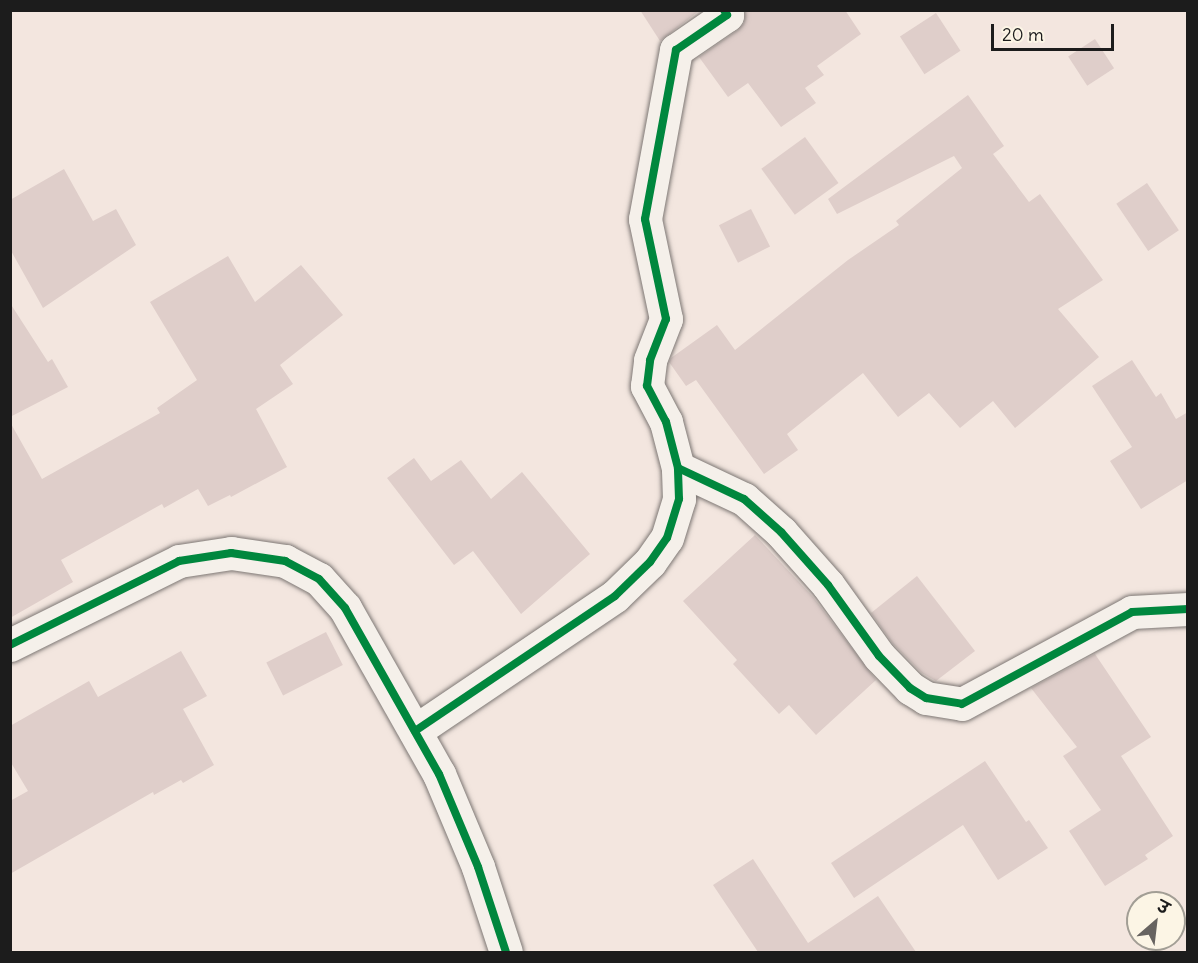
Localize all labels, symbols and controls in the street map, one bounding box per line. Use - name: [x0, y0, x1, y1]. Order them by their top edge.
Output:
- scale bar: [994, 12, 1117, 50]
- text: 20 m: [1002, 23, 1044, 46]
- north arrow: [1126, 891, 1186, 951]
- text: उ: [1154, 896, 1173, 918]

